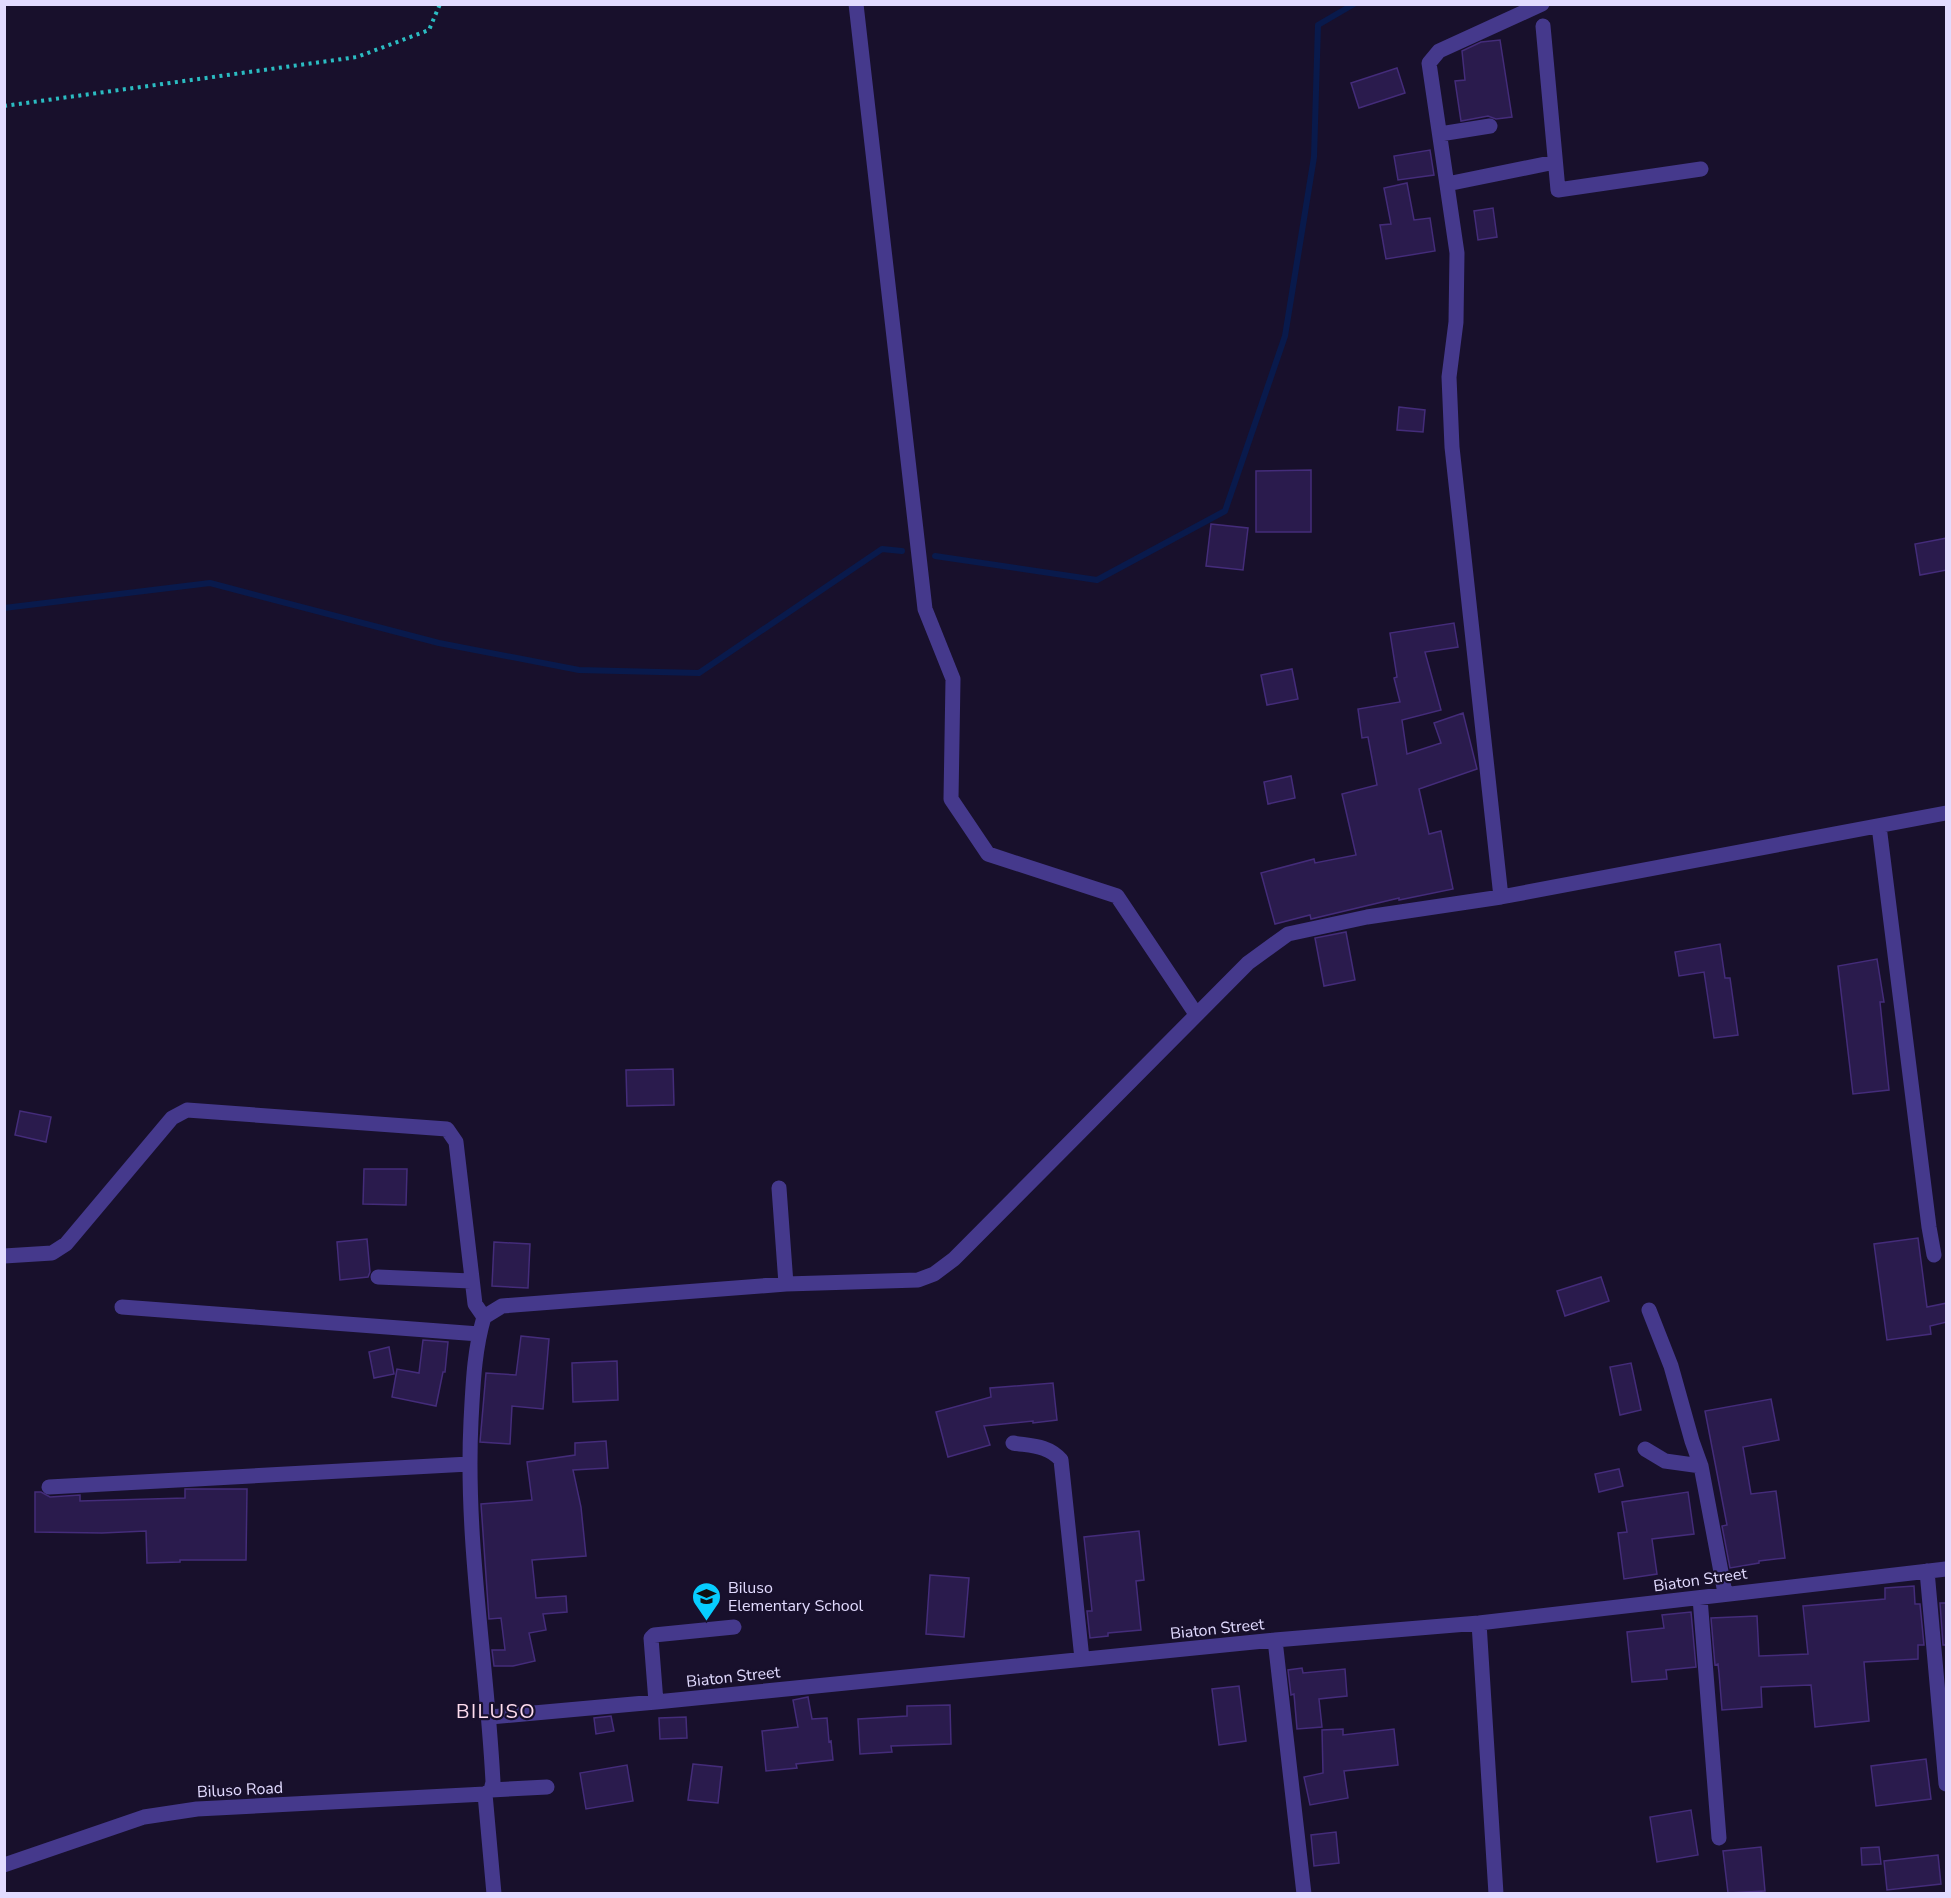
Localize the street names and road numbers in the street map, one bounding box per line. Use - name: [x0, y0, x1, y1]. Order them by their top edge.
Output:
- street label: Biaton Street: [1652, 1562, 1749, 1597]
- street label: Biaton Street: [1169, 1613, 1266, 1645]
- street label: Biaton Street: [685, 1661, 782, 1693]
- street label: Biluso Road: [196, 1777, 284, 1803]

